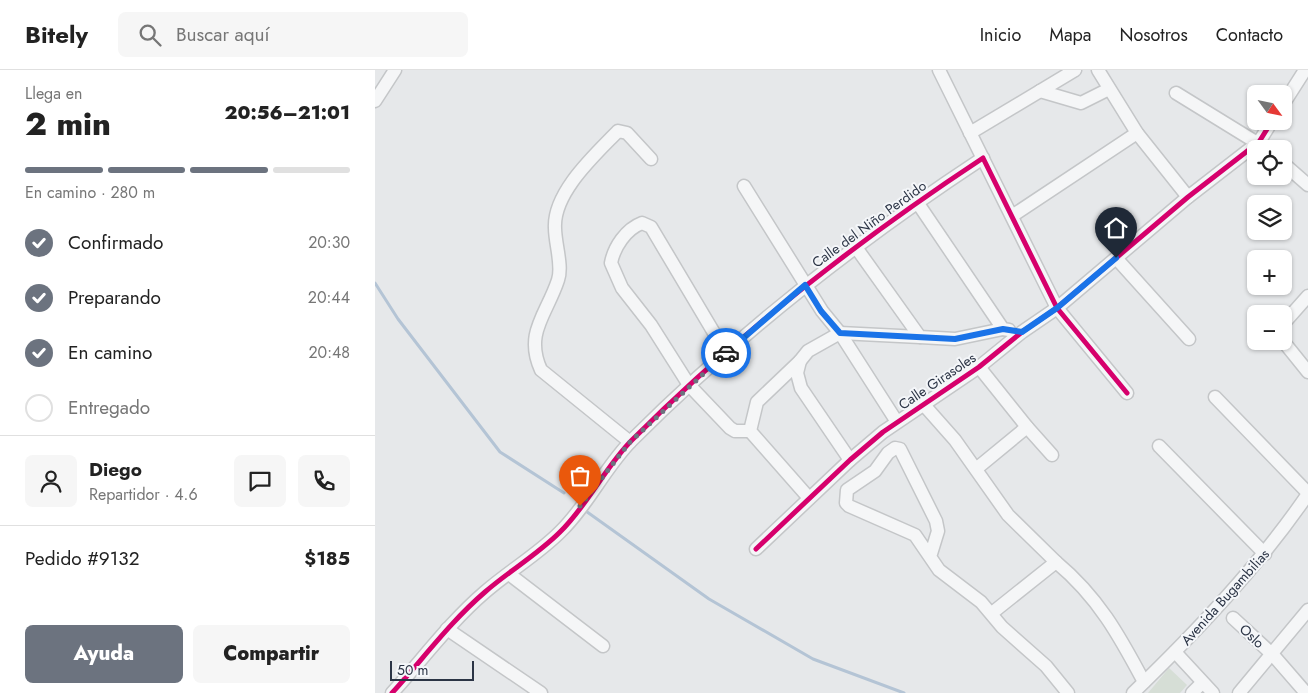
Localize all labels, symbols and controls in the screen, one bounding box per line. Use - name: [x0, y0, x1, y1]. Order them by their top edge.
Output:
- search box: [118, 12, 468, 57]
- text: Bitely: [25, 17, 88, 52]
- icon: search: [136, 21, 164, 49]
- text: Buscar aquí: [176, 21, 270, 48]
- text: Inicio: [980, 22, 1021, 48]
- text: Mapa: [1049, 22, 1091, 48]
- text: Nosotros: [1119, 22, 1188, 48]
- text: Contacto: [1216, 22, 1283, 48]
- text: Llega en: [25, 82, 82, 105]
- north arrow: [1247, 85, 1293, 130]
- map controls: [1247, 85, 1292, 350]
- text: 20:56–21:01: [225, 99, 350, 126]
- text: 2 min: [25, 101, 111, 147]
- button: locate: [1247, 140, 1292, 185]
- street label: Calle del Niño Perdido: [808, 175, 931, 272]
- text: En camino · 280 m: [25, 181, 155, 204]
- button: layers: [1247, 195, 1292, 240]
- pin: [1095, 207, 1137, 258]
- icon: home: [1102, 214, 1130, 242]
- icon: check: [25, 229, 53, 257]
- text: Confirmado: [68, 229, 163, 256]
- text: 20:30: [308, 231, 350, 254]
- button: +: [1247, 250, 1292, 295]
- icon: check: [25, 284, 53, 312]
- text: Preparando: [68, 284, 161, 311]
- text: 20:44: [308, 286, 350, 309]
- button: −: [1247, 305, 1292, 350]
- courier: [701, 328, 751, 378]
- icon: check: [25, 339, 53, 367]
- text: En camino: [68, 339, 152, 366]
- icon: car: [712, 339, 740, 367]
- text: 20:48: [308, 341, 350, 364]
- street label: Calle Girasoles: [894, 347, 980, 414]
- text: Entregado: [68, 394, 150, 421]
- button: person: [25, 455, 77, 507]
- button: chat: [234, 455, 286, 507]
- button: phone: [298, 455, 350, 507]
- pin: [559, 455, 601, 506]
- text: Diego: [89, 456, 142, 483]
- icon: bag: [566, 462, 594, 490]
- text: Repartidor · 4.6: [89, 483, 198, 506]
- street label: Avenida Bugambilias: [1176, 544, 1274, 649]
- text: Pedido #9132: [25, 545, 139, 572]
- text: $185: [304, 545, 350, 572]
- street label: Oslo: [1235, 619, 1269, 653]
- button: Ayuda: [25, 625, 183, 683]
- button: Compartir: [193, 625, 350, 683]
- scale bar: [390, 658, 474, 681]
- text: 50 m: [397, 660, 428, 680]

